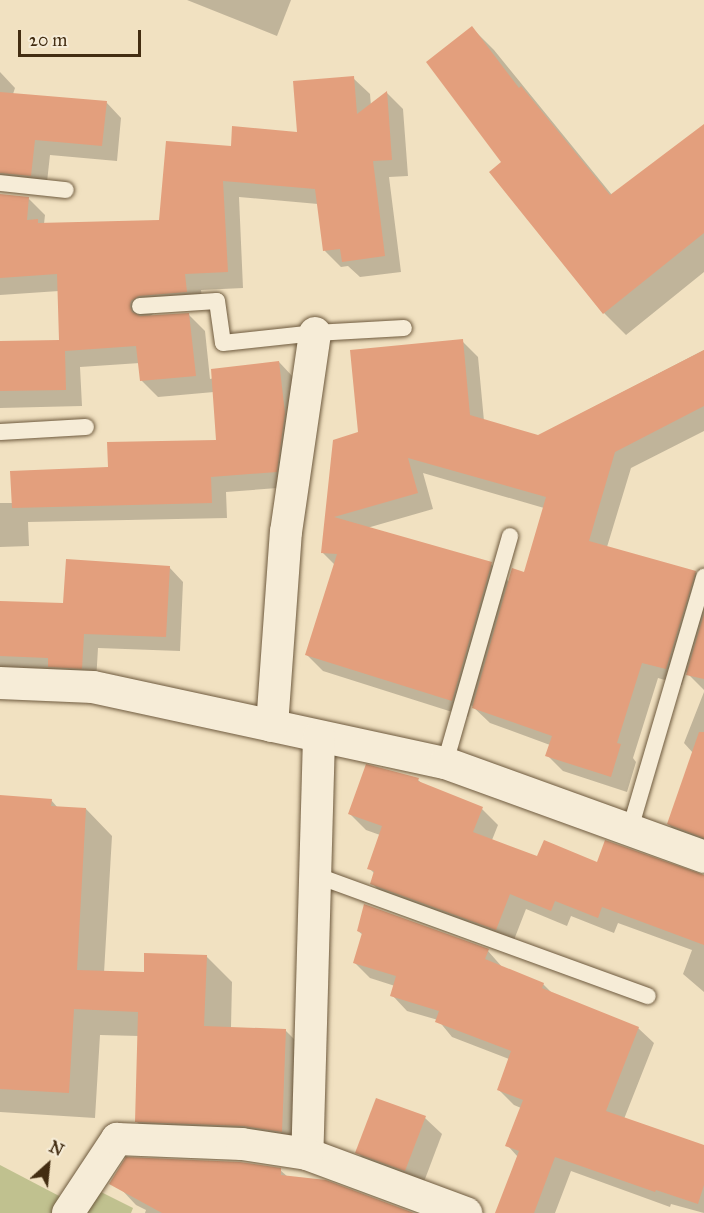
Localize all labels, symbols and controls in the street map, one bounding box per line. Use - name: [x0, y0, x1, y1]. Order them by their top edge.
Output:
- scale bar: [21, 18, 144, 56]
- text: 20 m: [29, 29, 67, 51]
- north arrow: [18, 1135, 78, 1195]
- text: N: [46, 1137, 67, 1160]

